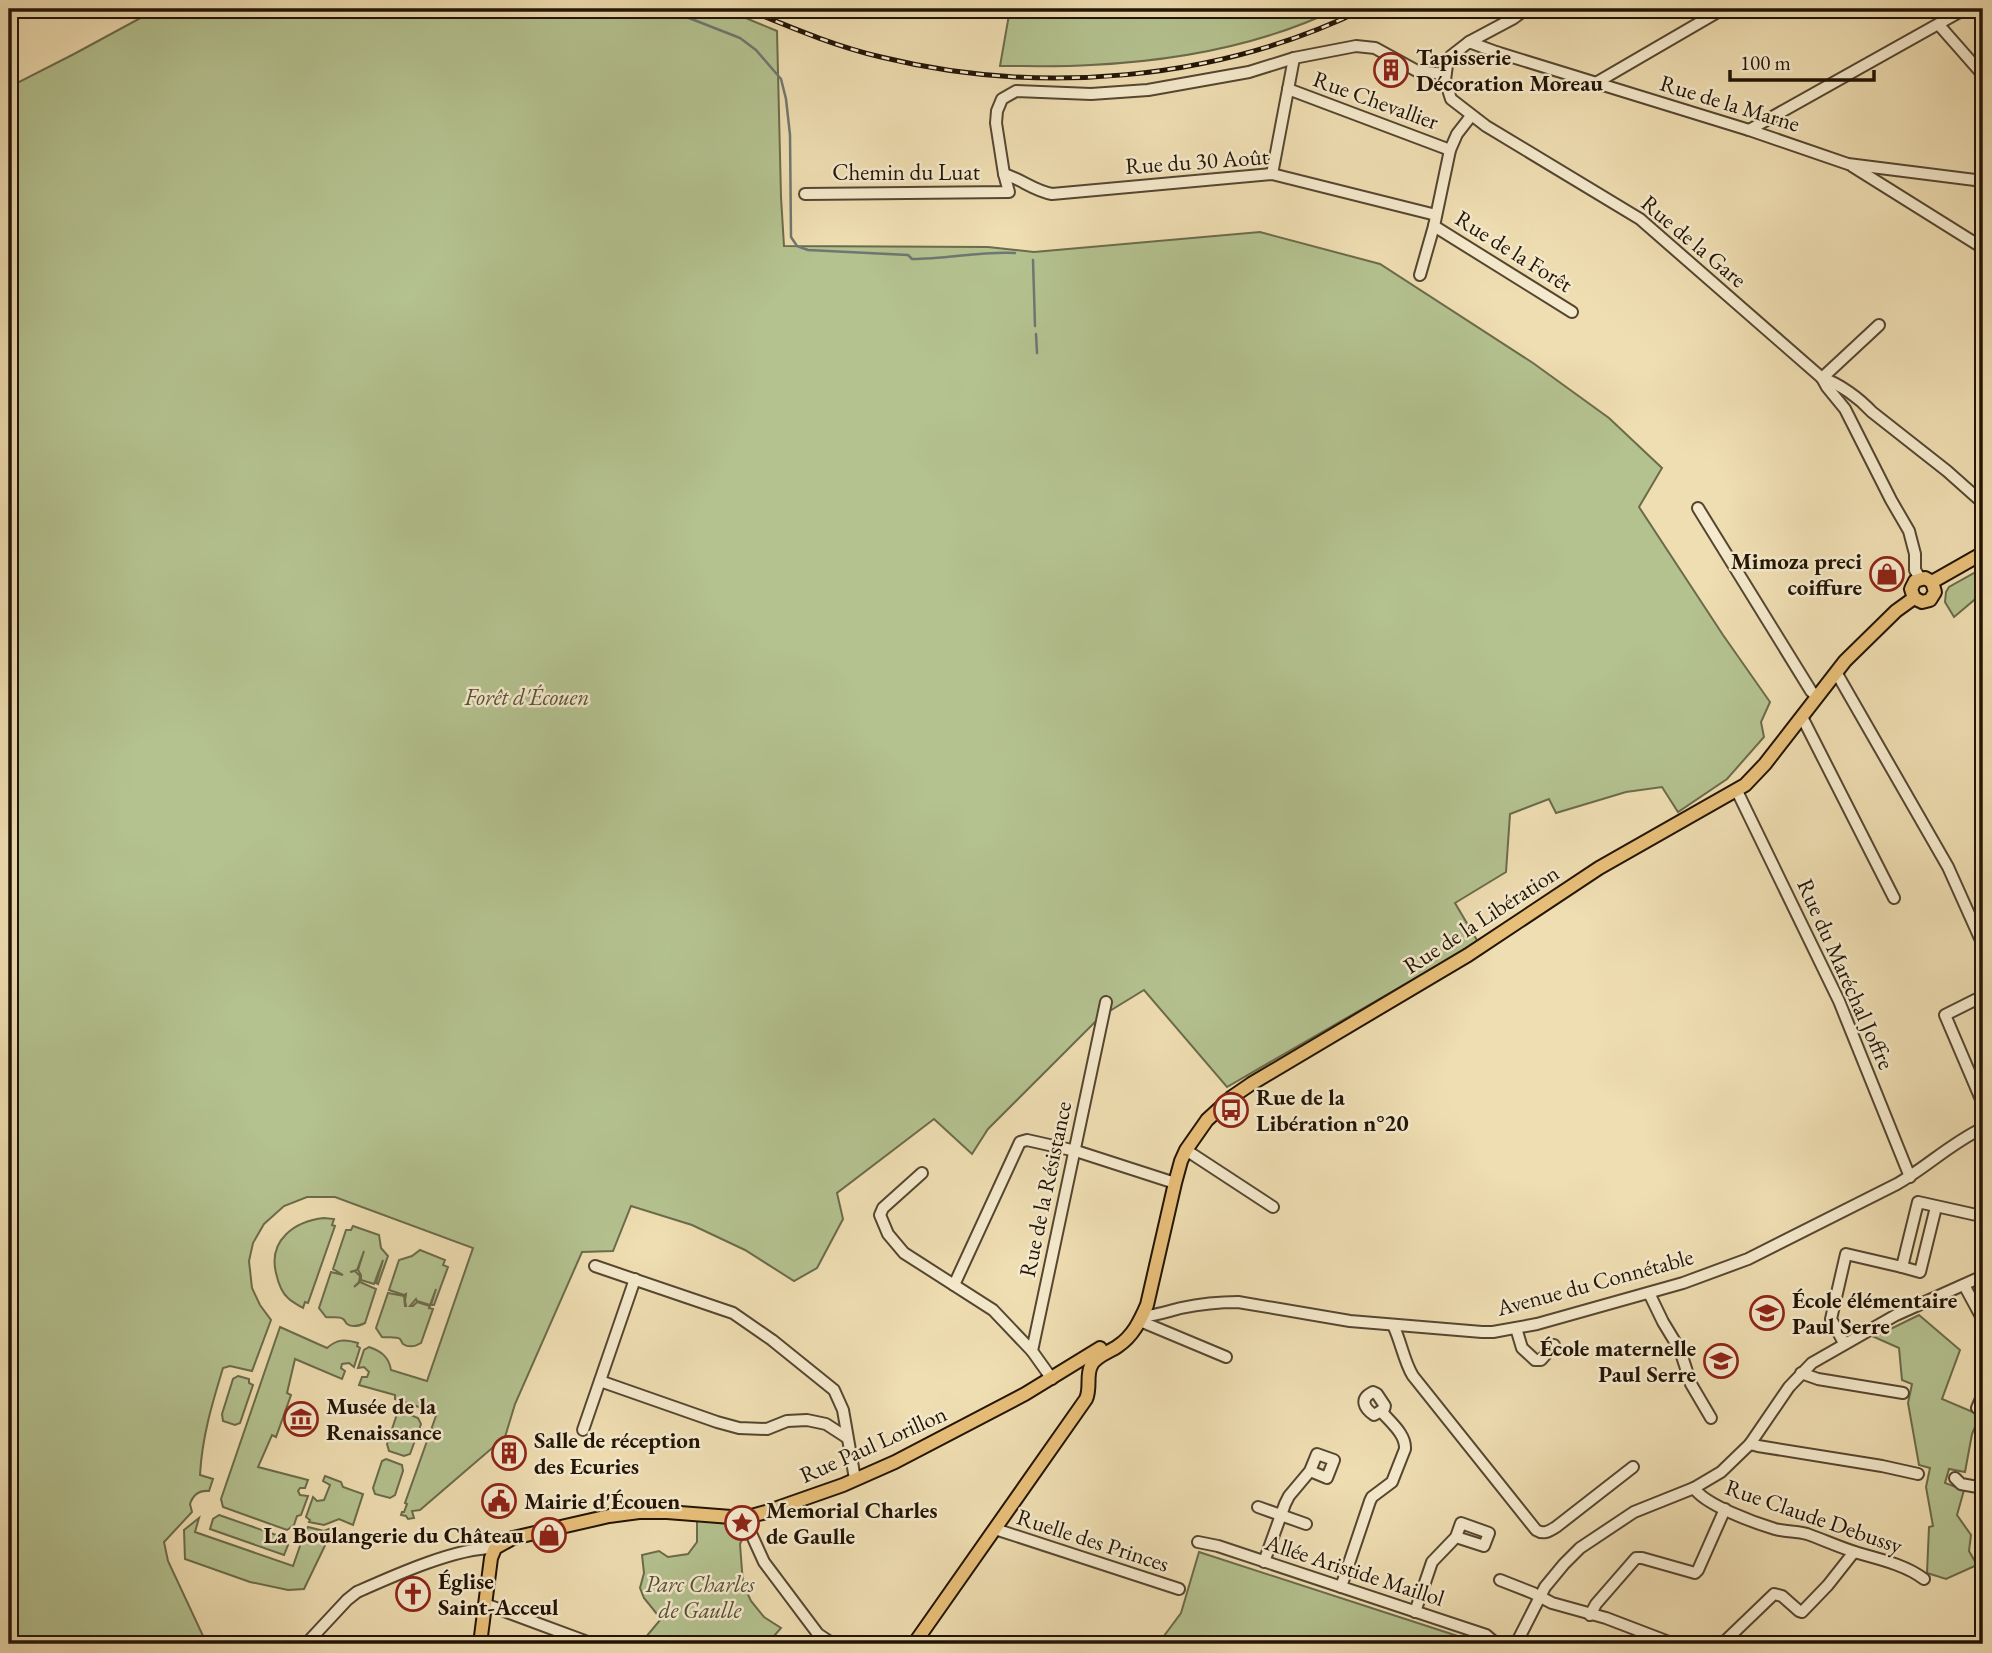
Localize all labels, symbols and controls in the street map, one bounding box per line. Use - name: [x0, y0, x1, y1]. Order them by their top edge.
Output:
- scale bar: [1730, 38, 1873, 82]
- place label: Tapisserie Décoration Moreau: [1416, 42, 1603, 98]
- text: 100 m: [1740, 49, 1791, 76]
- building icon: Tapisserie Décoration Moreau: [1372, 51, 1410, 89]
- street label: Rue Chevallier: [1309, 63, 1443, 137]
- street label: Rue de la Marne: [1656, 67, 1804, 139]
- street label: Rue du 30 Août: [1124, 141, 1271, 181]
- street label: Chemin du Luat: [832, 157, 981, 187]
- street label: Rue de la Gare: [1635, 188, 1753, 294]
- street label: Rue de la Forêt: [1450, 203, 1579, 299]
- place label: Mimoza preci coiffure: [1731, 546, 1862, 602]
- shop icon: Mimoza preci coiffure: [1868, 555, 1906, 593]
- park label: Forêt d'Écouen: [464, 682, 589, 712]
- street label: Rue de la Libération: [1397, 857, 1565, 981]
- street label: Rue du Maréchal Joffre: [1790, 874, 1902, 1074]
- place label: Rue de la Libération n°20: [1256, 1082, 1409, 1138]
- bus stop icon: Rue de la Libération n°20: [1212, 1091, 1250, 1129]
- street label: Rue de la Résistance: [1012, 1098, 1078, 1280]
- street label: Avenue du Connétable: [1492, 1241, 1697, 1323]
- place label: École élémentaire Paul Serre: [1792, 1285, 1958, 1341]
- school or university icon: École élémentaire Paul Serre: [1748, 1294, 1786, 1332]
- place label: École maternelle Paul Serre: [1540, 1333, 1696, 1389]
- school or university icon: École maternelle Paul Serre: [1702, 1342, 1740, 1380]
- place label: Musée de la Renaissance: [326, 1391, 442, 1447]
- street label: Rue Paul Lorillon: [795, 1398, 951, 1490]
- museum icon: Musée de la Renaissance: [282, 1400, 320, 1438]
- place label: Salle de réception des Ecuries: [534, 1425, 701, 1481]
- building icon: Salle de réception des Ecuries: [490, 1434, 528, 1472]
- street label: Rue Claude Debussy: [1721, 1472, 1907, 1561]
- public building icon: Mairie d'Écouen: [480, 1482, 518, 1520]
- place label: Mairie d'Écouen: [524, 1486, 680, 1516]
- place label: Memorial Charles de Gaulle: [766, 1495, 938, 1551]
- street label: Ruelle des Princes: [1013, 1501, 1173, 1579]
- place icon: Memorial Charles de Gaulle: [723, 1504, 761, 1542]
- shop icon: La Boulangerie du Château: [530, 1516, 568, 1554]
- place label: La Boulangerie du Château: [264, 1520, 524, 1550]
- street label: Allée Aristide Maillol: [1261, 1527, 1449, 1613]
- place label: Église Saint-Acceul: [438, 1566, 559, 1622]
- park label: Parc Charles de Gaulle: [645, 1569, 755, 1625]
- church icon: Église Saint-Acceul: [394, 1575, 432, 1613]

